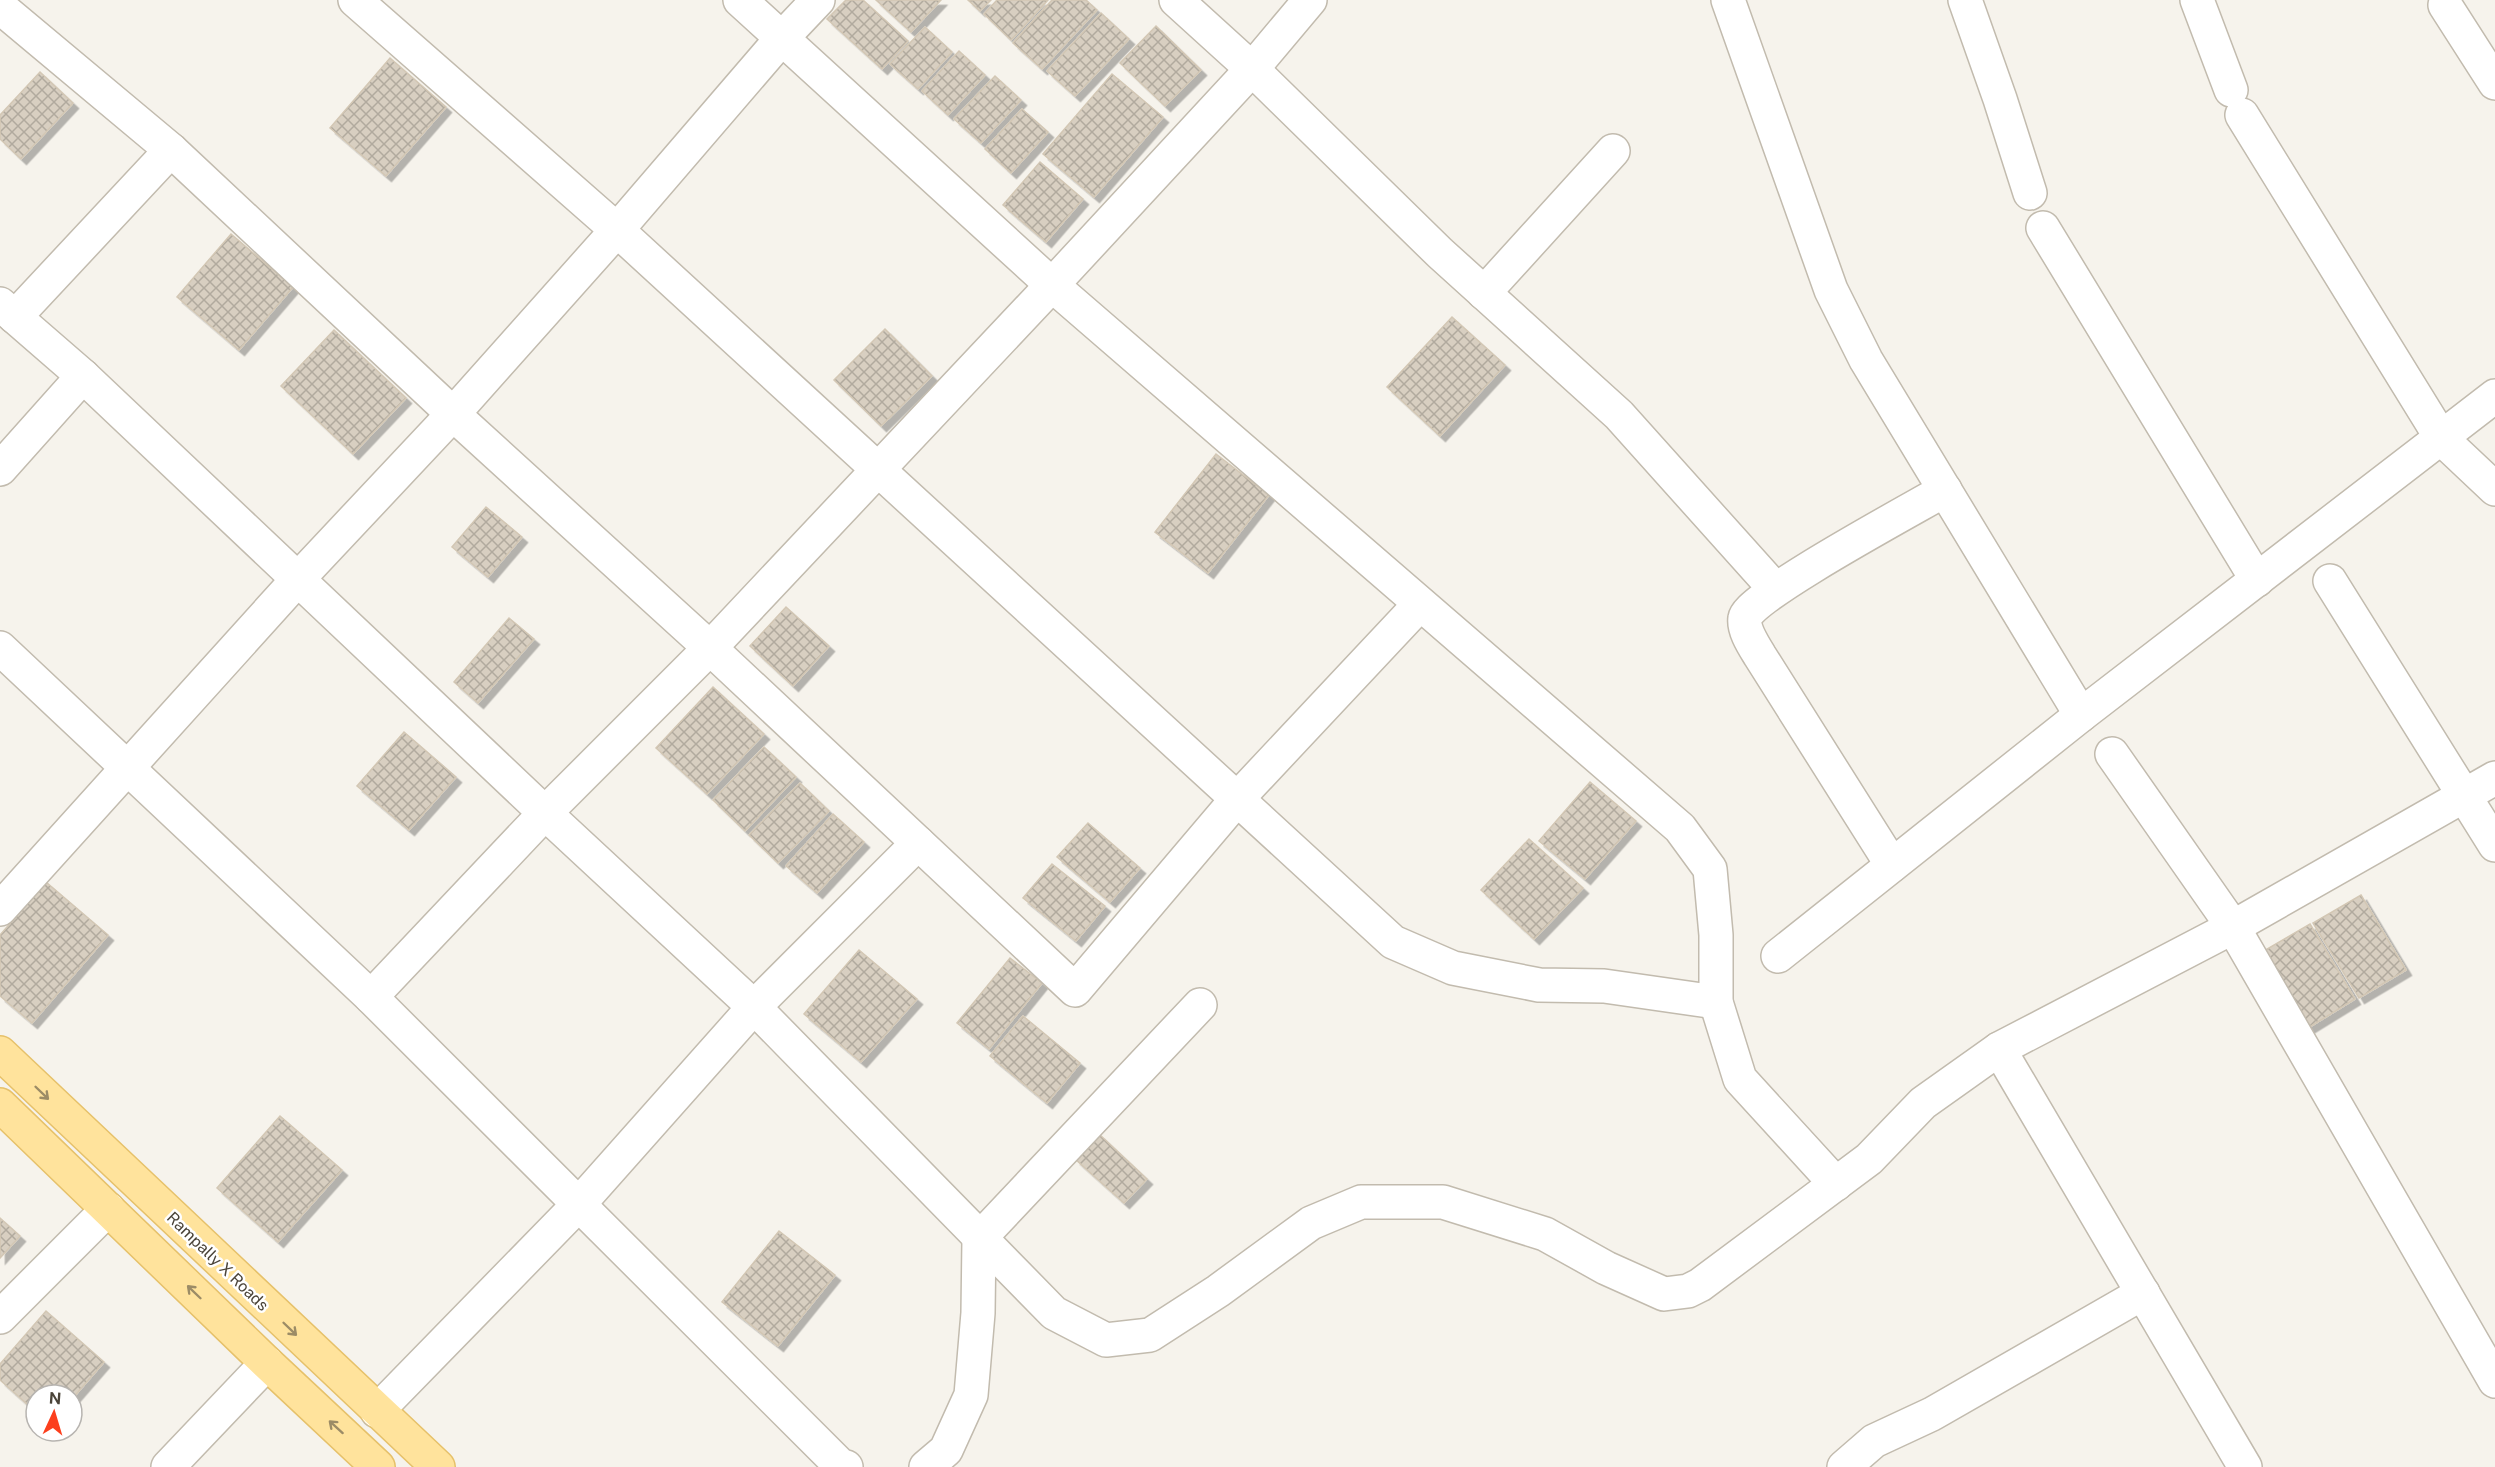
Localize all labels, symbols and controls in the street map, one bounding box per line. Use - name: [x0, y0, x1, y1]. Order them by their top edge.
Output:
- one-way arrow: [35, 1086, 50, 1100]
- street label: Rampally X Roads: [163, 1208, 272, 1315]
- one-way arrow: [187, 1285, 202, 1300]
- one-way arrow: [282, 1322, 297, 1336]
- north arrow: [24, 1383, 84, 1443]
- text: N: [48, 1389, 62, 1408]
- one-way arrow: [329, 1420, 344, 1434]

